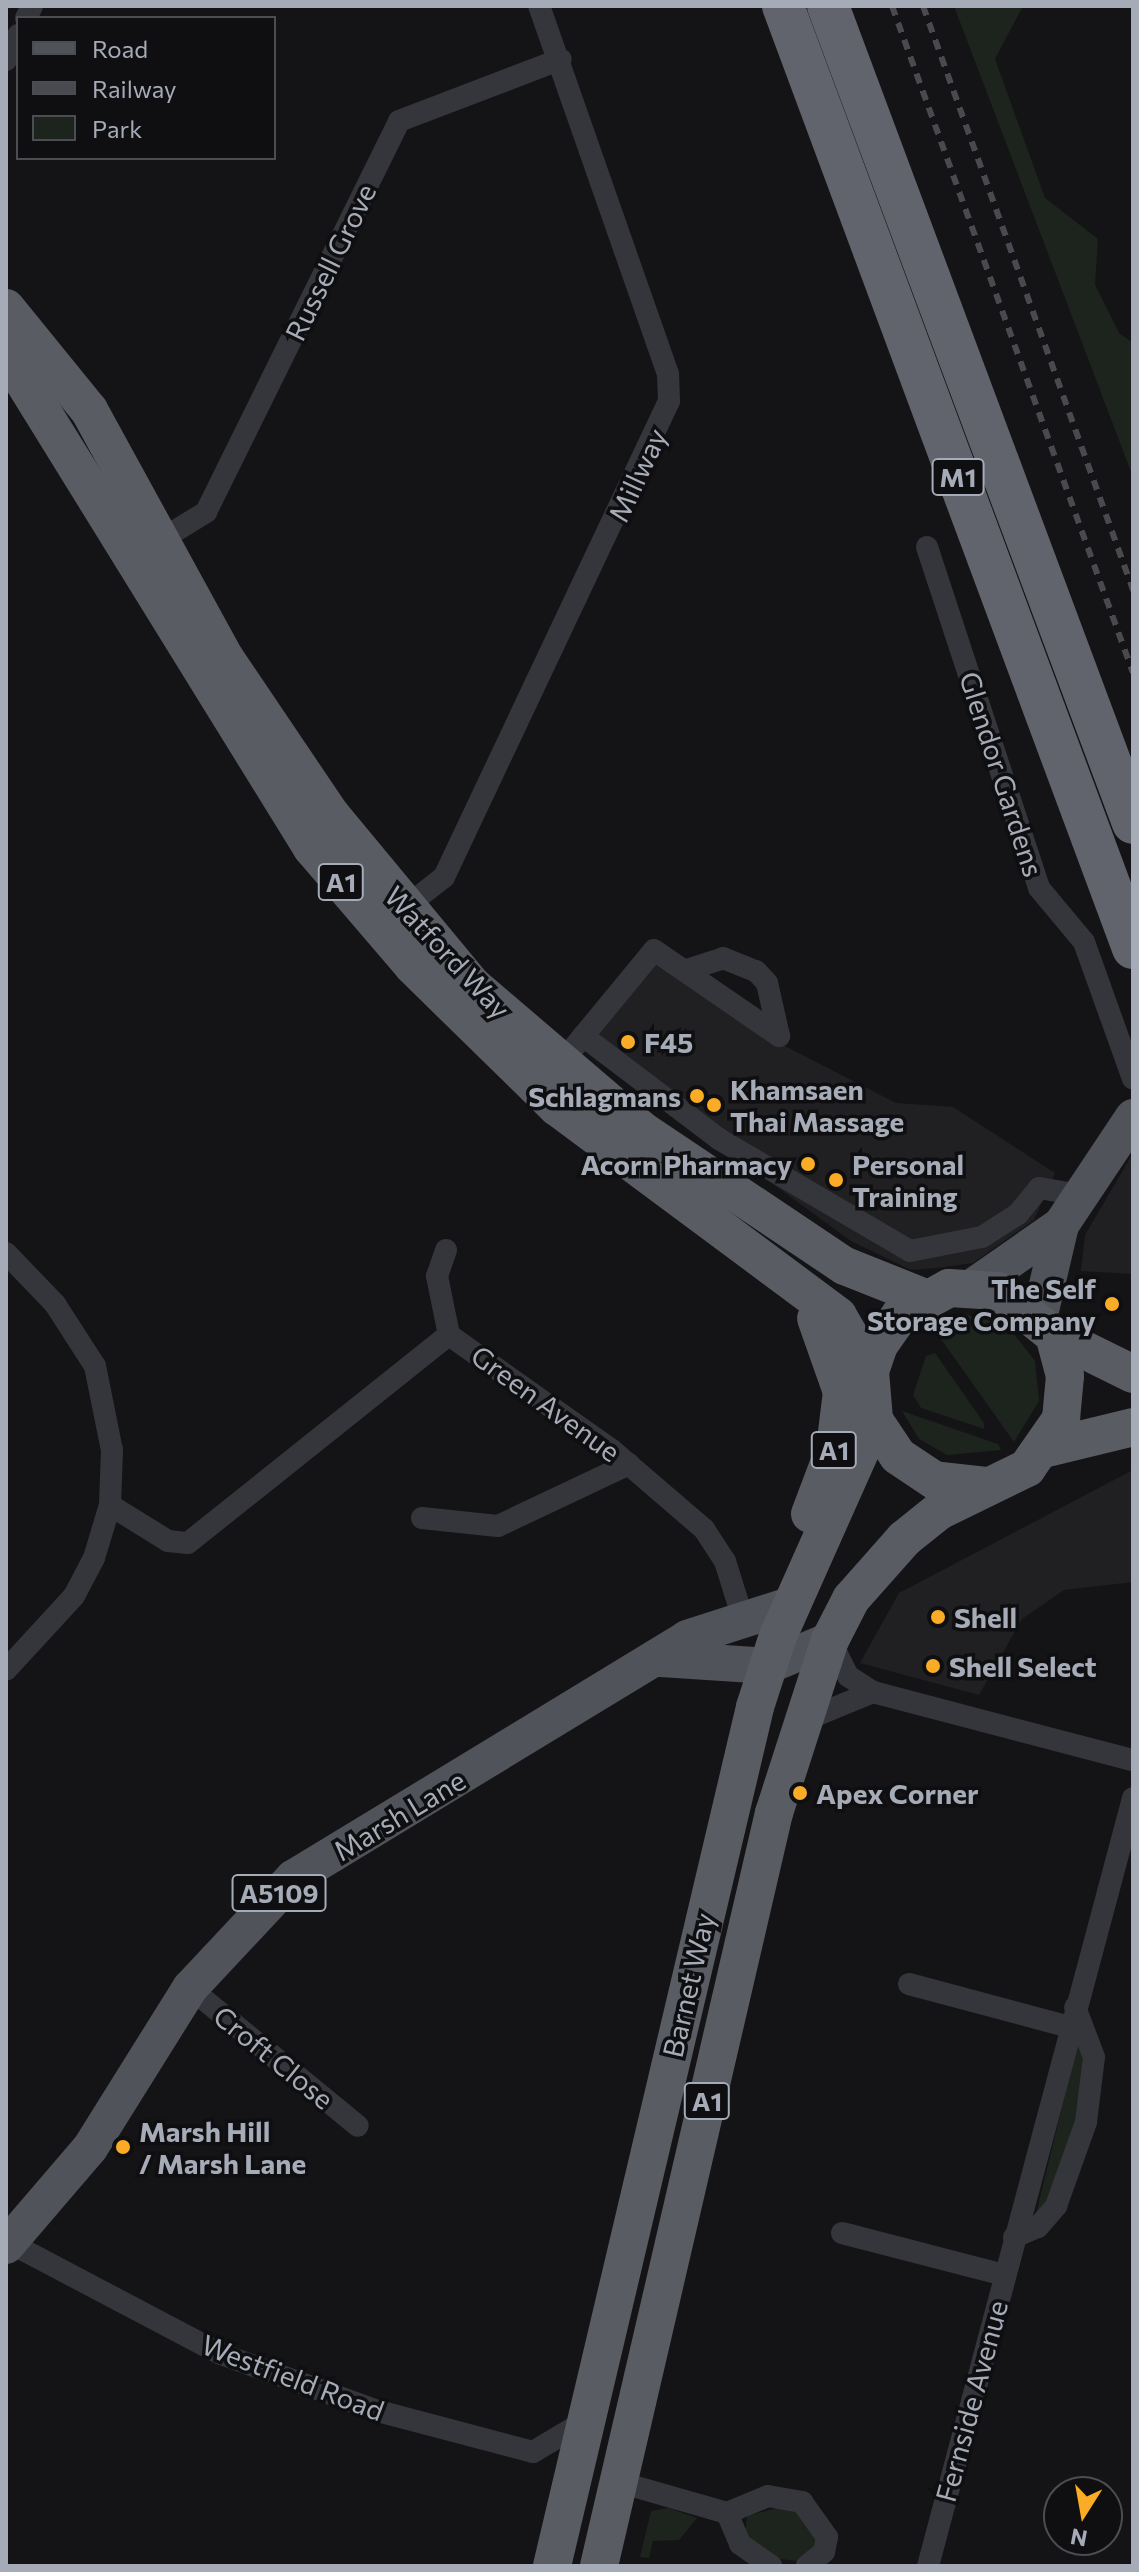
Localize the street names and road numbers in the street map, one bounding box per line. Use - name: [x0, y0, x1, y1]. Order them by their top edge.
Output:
- street label: Russell Grove: [278, 178, 382, 346]
- street label: Millway: [601, 423, 673, 527]
- road number: M1: [930, 455, 986, 499]
- street label: Glendor Gardens: [953, 667, 1051, 881]
- road number: A1: [317, 860, 365, 904]
- street label: Watford Way: [378, 879, 518, 1025]
- street label: Green Avenue: [465, 1338, 627, 1468]
- road number: A1: [810, 1428, 858, 1472]
- street label: Marsh Lane: [327, 1763, 471, 1867]
- road number: A5109: [231, 1871, 327, 1915]
- street label: Barnet Way: [655, 1909, 721, 2061]
- street label: Croft Close: [207, 1998, 341, 2116]
- road number: A1: [683, 2079, 731, 2123]
- street label: Fernside Avenue: [928, 2297, 1014, 2505]
- street label: Westfield Road: [197, 2327, 389, 2427]

